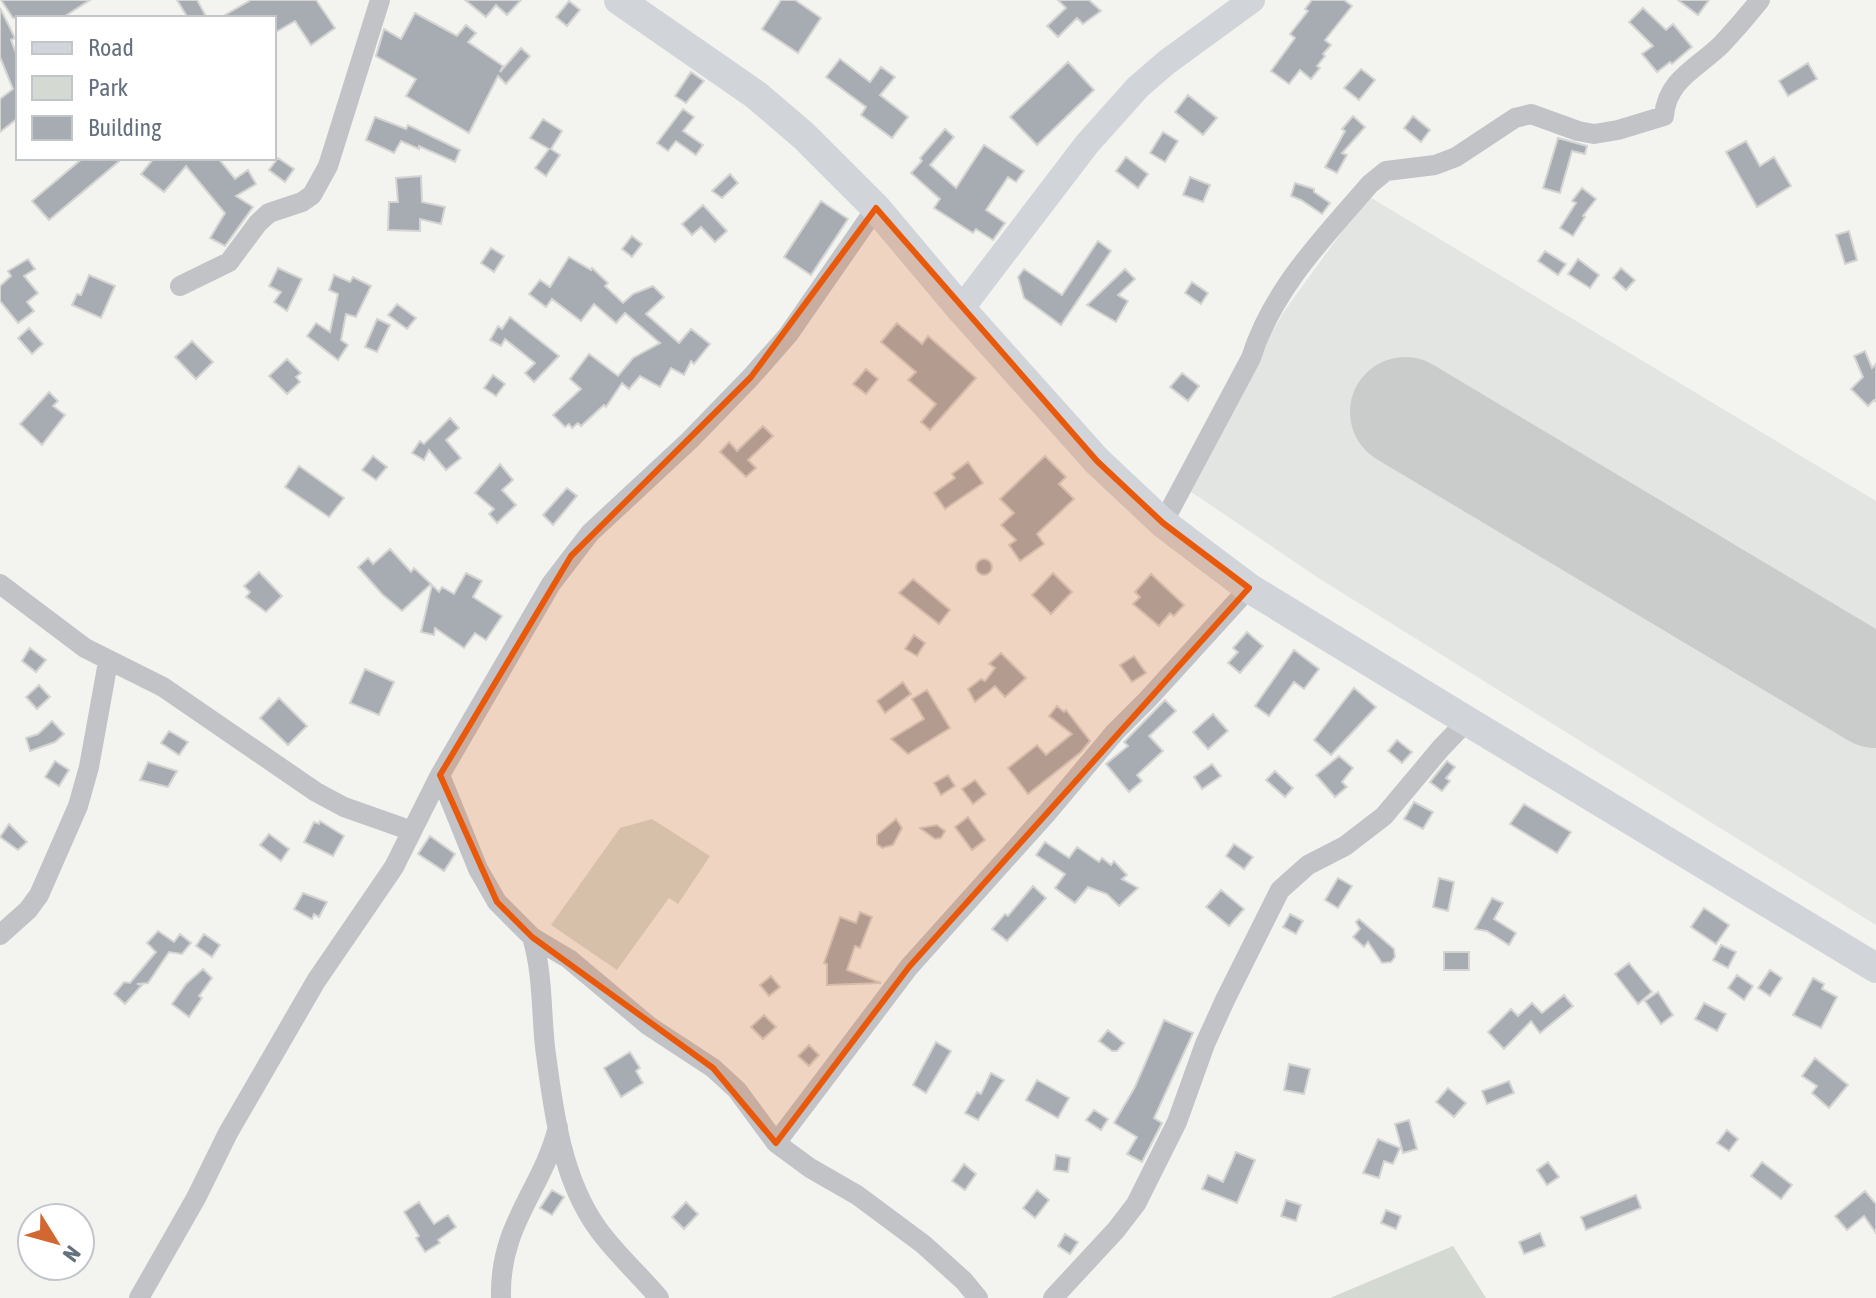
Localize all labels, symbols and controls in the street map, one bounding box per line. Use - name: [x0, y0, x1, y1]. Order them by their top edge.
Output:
- legend: [16, 16, 276, 160]
- text: Road: [88, 34, 134, 61]
- text: Park: [88, 74, 129, 101]
- text: Building: [88, 114, 162, 141]
- north arrow: [16, 1202, 96, 1282]
- text: N: [58, 1241, 86, 1267]

